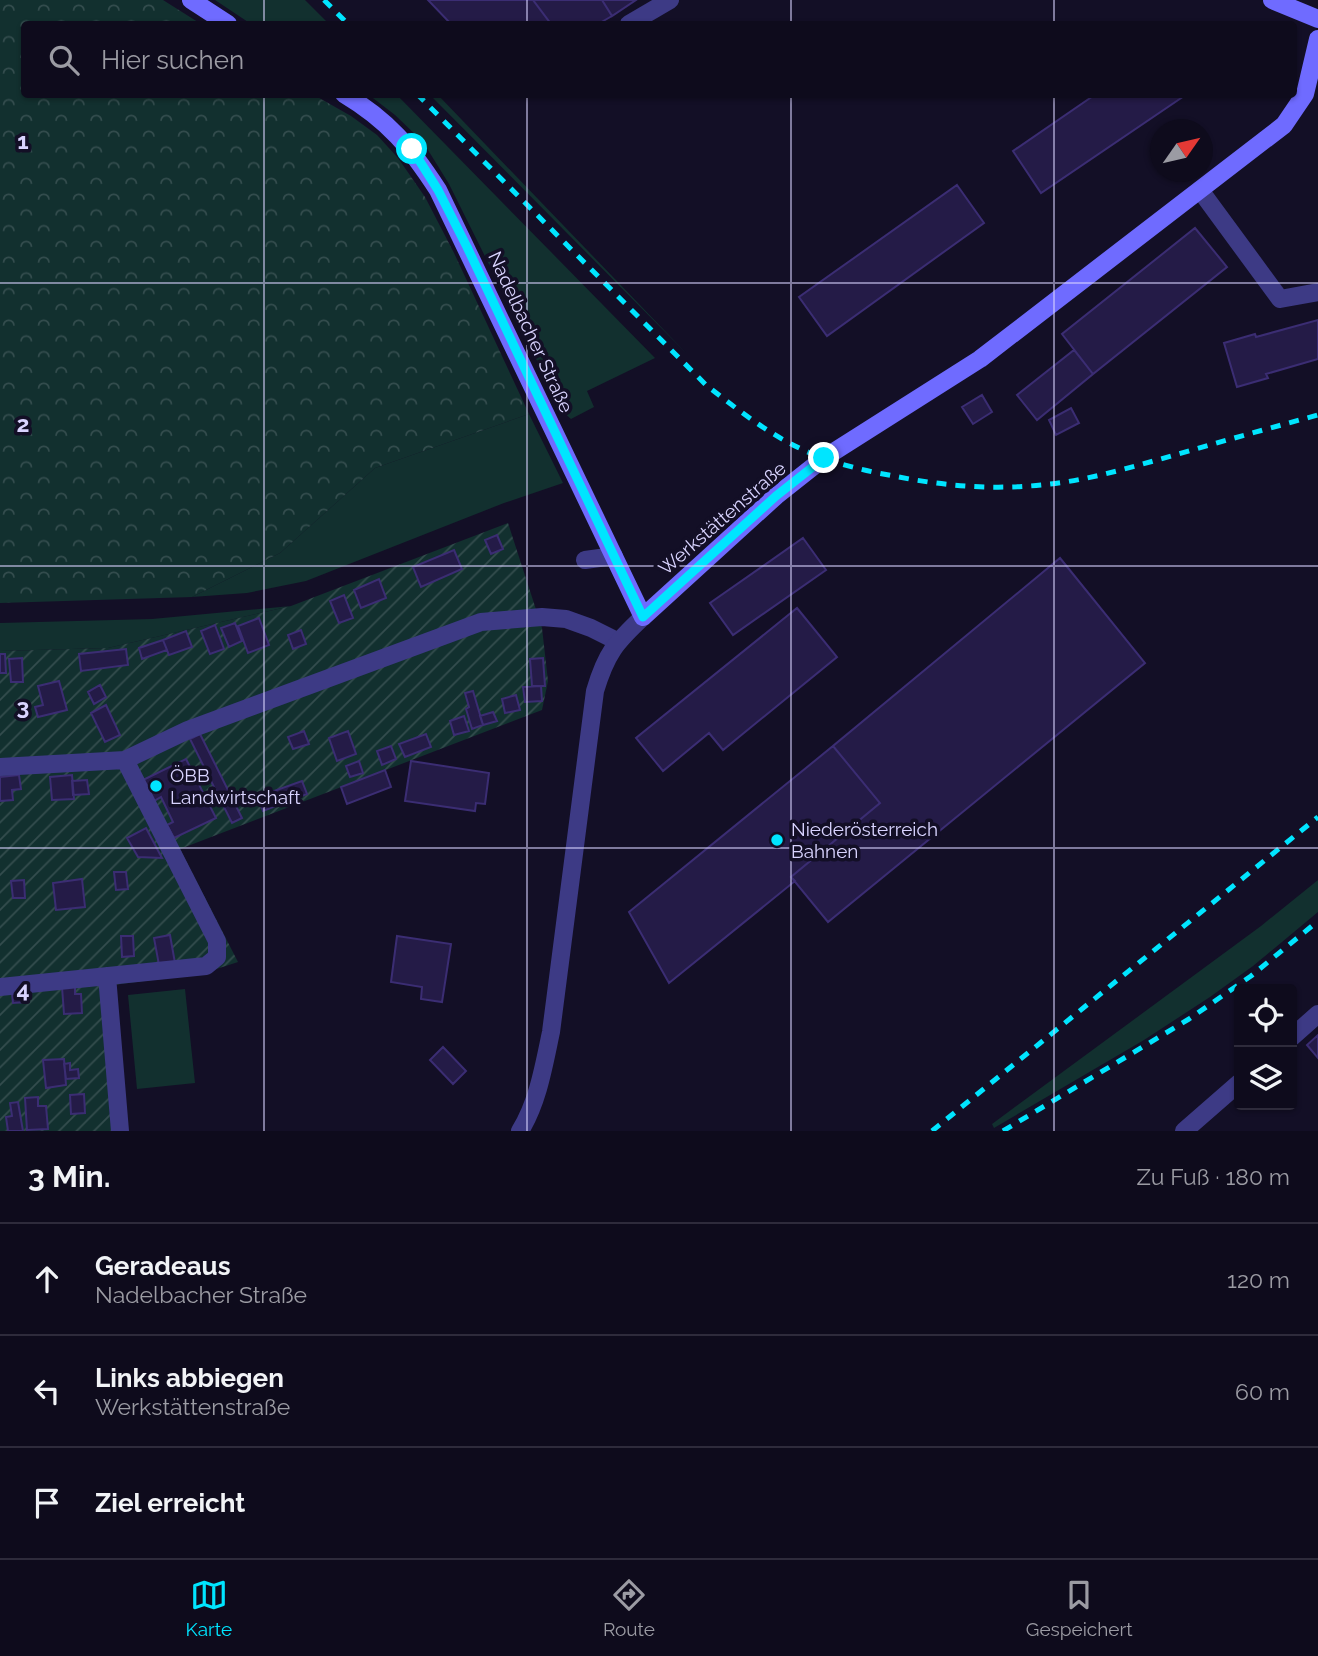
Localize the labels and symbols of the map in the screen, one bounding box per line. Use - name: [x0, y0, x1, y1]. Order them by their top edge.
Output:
- north arrow: [1150, 119, 1213, 182]
- text: 1: [17, 127, 29, 154]
- route start: [396, 133, 427, 164]
- street label: Nadelbacher Straße: [484, 248, 578, 416]
- text: 2: [17, 410, 29, 437]
- route end: [808, 442, 839, 473]
- street label: Werkstättenstraße: [654, 457, 790, 579]
- text: 3: [17, 693, 29, 720]
- place label: ÖBB Landwirtschaft: [170, 764, 301, 808]
- marker: ÖBB Landwirtschaft: [148, 778, 164, 794]
- place label: Niederösterreich Bahnen: [791, 818, 938, 862]
- marker: Niederösterreich Bahnen: [769, 832, 785, 848]
- text: 4: [16, 976, 30, 1003]

